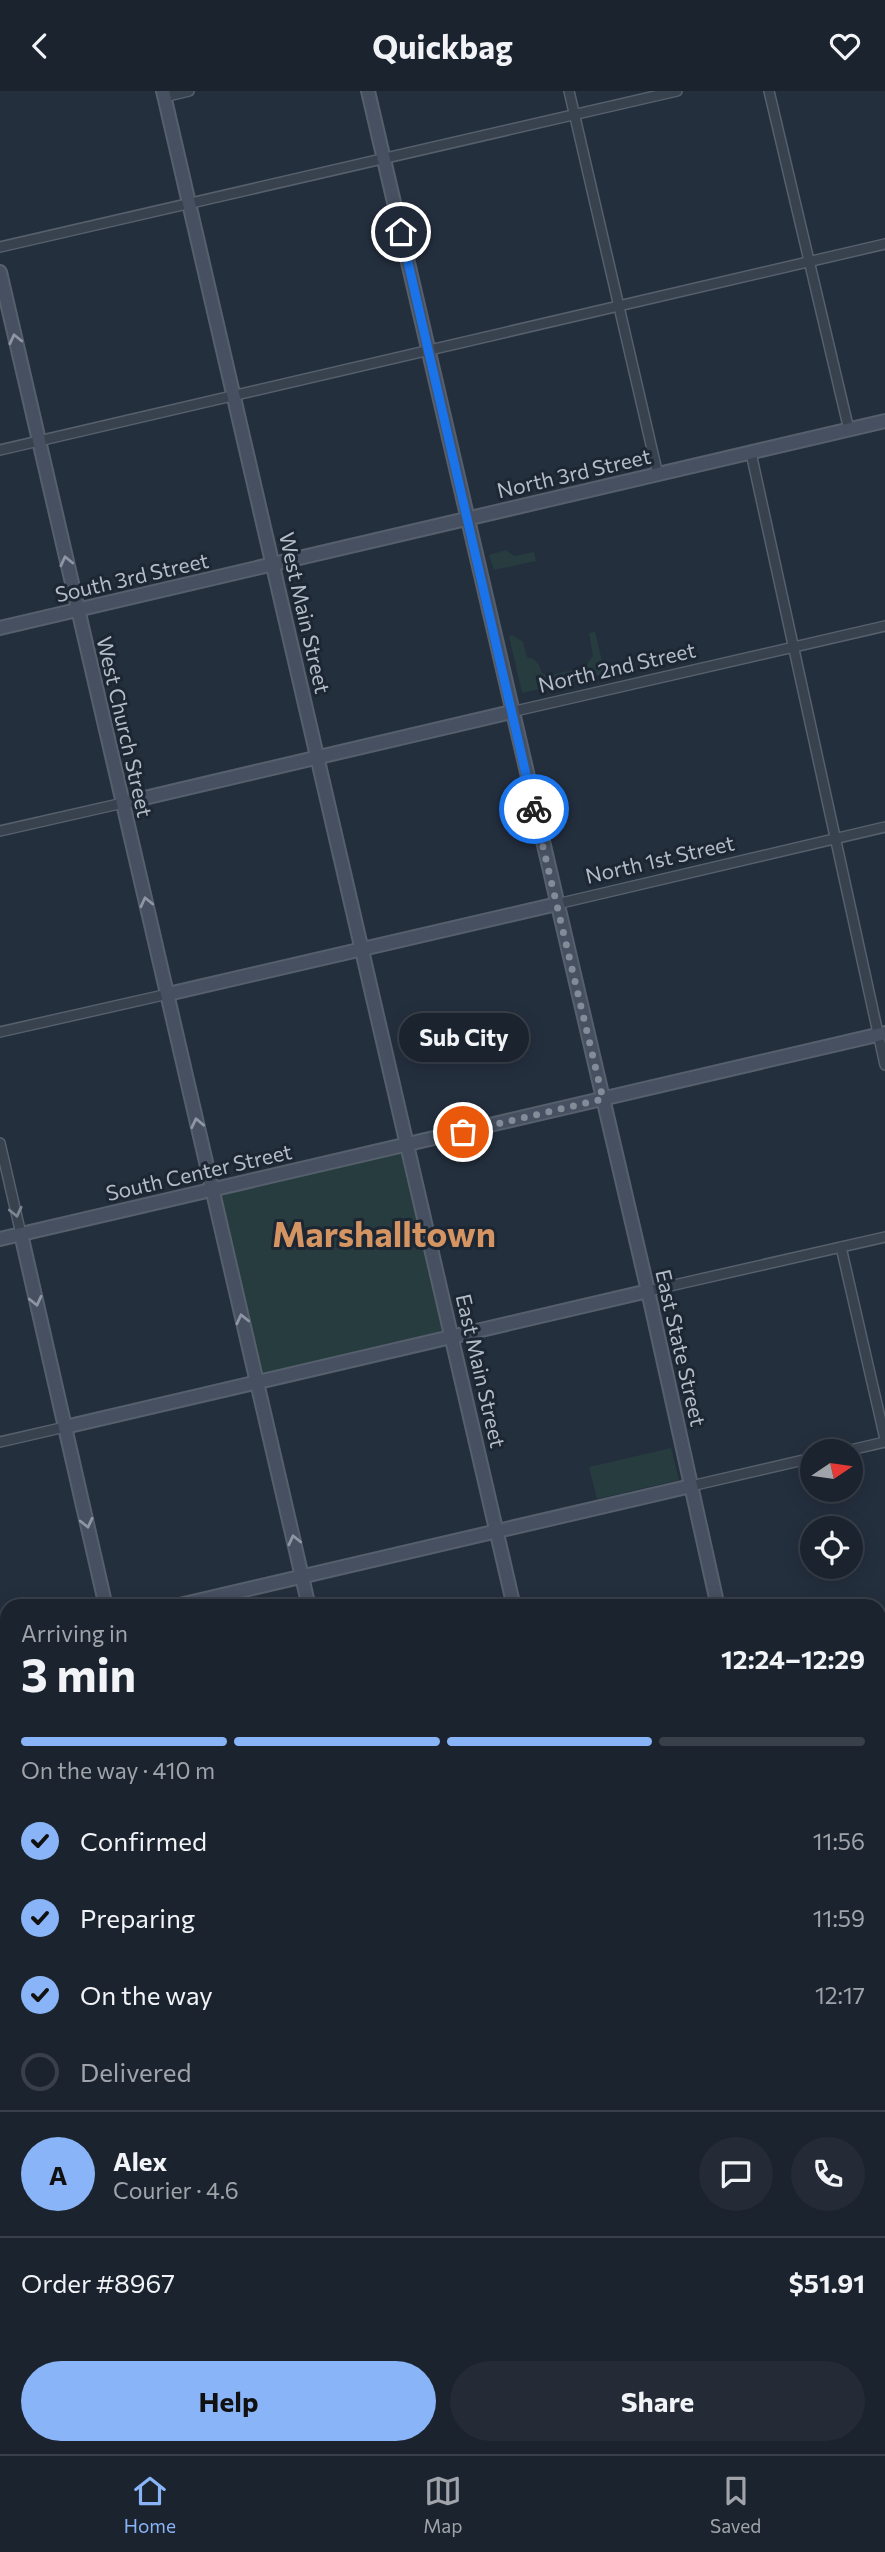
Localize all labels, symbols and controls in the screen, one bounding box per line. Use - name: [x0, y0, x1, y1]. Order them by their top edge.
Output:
- text: Quickbag: [372, 26, 513, 66]
- icon: back: [21, 27, 59, 65]
- icon: heart: [826, 27, 864, 65]
- pin: [371, 202, 431, 262]
- icon: home: [382, 213, 420, 251]
- one-way arrow: [9, 333, 24, 345]
- street label: North 3rd Street: [494, 443, 653, 502]
- street label: West Main Street: [275, 530, 336, 696]
- street label: South 3rd Street: [52, 547, 211, 606]
- one-way arrow: [60, 555, 74, 567]
- street label: West Church Street: [92, 634, 158, 820]
- street label: North 2nd Street: [536, 636, 698, 697]
- courier: [499, 774, 569, 844]
- icon: bike: [515, 790, 553, 828]
- street label: North 1st Street: [583, 829, 736, 888]
- one-way arrow: [140, 896, 155, 908]
- callout: Sub City: [398, 1013, 528, 1062]
- text: Sub City: [419, 1023, 509, 1051]
- pin: [433, 1102, 493, 1162]
- icon: bag: [444, 1113, 482, 1151]
- one-way arrow: [190, 1117, 205, 1129]
- street label: South Center Street: [103, 1138, 294, 1205]
- one-way arrow: [8, 1206, 22, 1218]
- district label: Marshalltown: [272, 1211, 496, 1254]
- street label: East State Street: [651, 1267, 712, 1429]
- street label: East Main Street: [452, 1291, 511, 1450]
- one-way arrow: [28, 1295, 43, 1307]
- one-way arrow: [235, 1313, 250, 1325]
- north arrow: [800, 1439, 863, 1501]
- map controls: [800, 1439, 863, 1579]
- button: locate: [800, 1516, 863, 1579]
- one-way arrow: [79, 1517, 93, 1529]
- one-way arrow: [287, 1534, 302, 1546]
- text: Arriving in: [21, 1619, 128, 1647]
- text: 12:24–12:29: [721, 1643, 865, 1674]
- text: 3 min: [21, 1645, 136, 1701]
- text: On the way · 410 m: [21, 1756, 215, 1784]
- icon: check: [21, 1822, 59, 1860]
- text: Confirmed: [80, 1825, 207, 1856]
- text: 11:56: [813, 1827, 865, 1855]
- icon: check: [21, 1899, 59, 1937]
- text: Preparing: [80, 1902, 195, 1933]
- text: 11:59: [813, 1904, 865, 1932]
- icon: check: [21, 1976, 59, 2014]
- text: On the way: [80, 1979, 213, 2010]
- text: 12:17: [815, 1981, 865, 2009]
- text: Delivered: [80, 2056, 191, 2087]
- button: chat: [699, 2137, 773, 2211]
- button: phone: [791, 2137, 865, 2211]
- text: Alex: [113, 2145, 167, 2176]
- text: A: [49, 2159, 67, 2190]
- text: Courier · 4.6: [113, 2176, 239, 2204]
- text: Order #8967: [21, 2267, 175, 2298]
- text: $51.91: [789, 2267, 865, 2298]
- button: Help: [21, 2361, 436, 2441]
- button: Share: [450, 2361, 865, 2441]
- tab: Home: [124, 2472, 176, 2537]
- tab: Map: [423, 2472, 463, 2537]
- tab: Saved: [710, 2472, 761, 2537]

